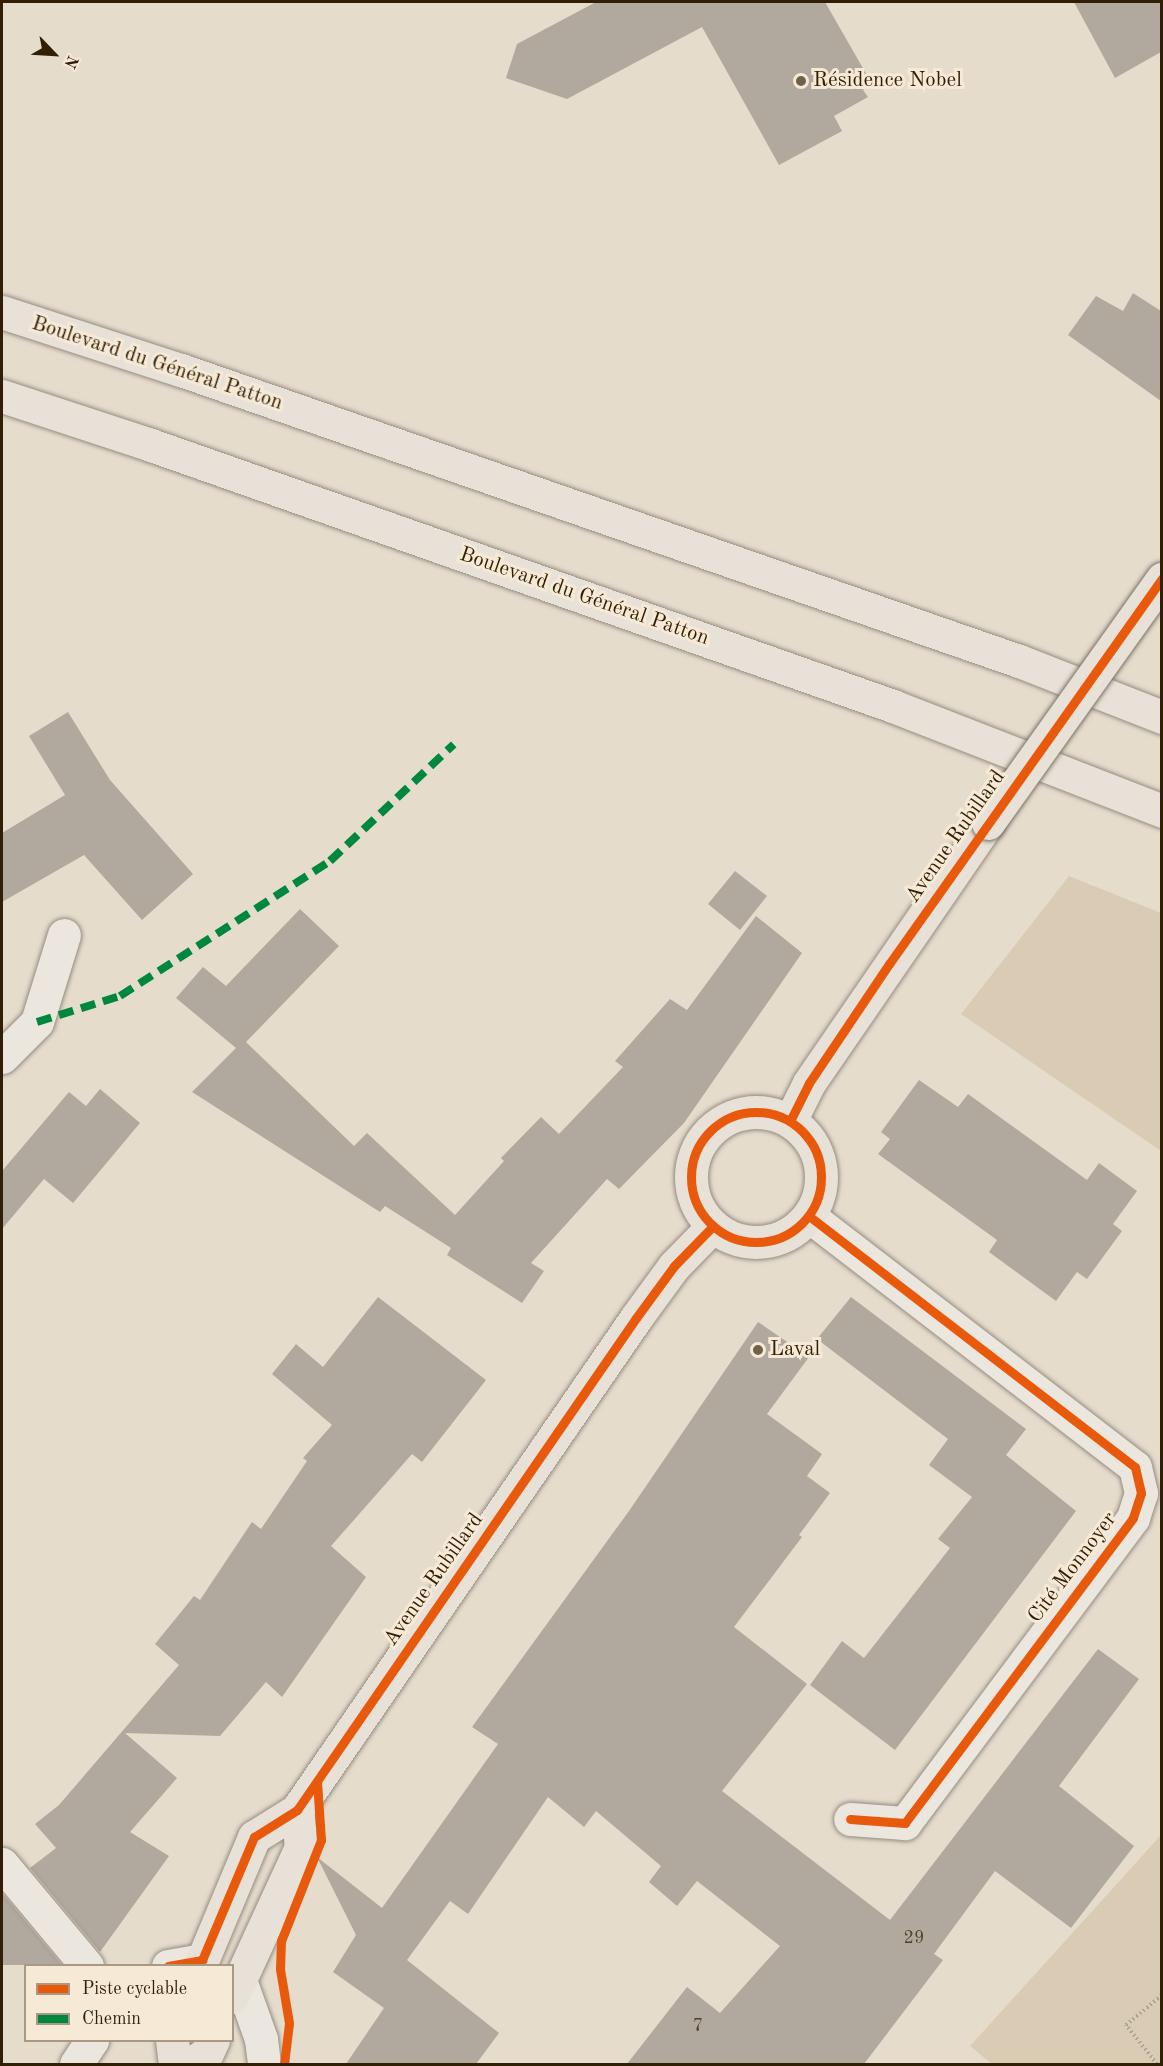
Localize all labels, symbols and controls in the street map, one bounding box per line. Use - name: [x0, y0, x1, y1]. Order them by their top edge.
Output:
- north arrow: [24, 24, 84, 84]
- text: N: [60, 53, 80, 71]
- place label: Résidence Nobel: [813, 68, 962, 94]
- marker: Résidence Nobel: [794, 74, 808, 88]
- street label: Boulevard du Général Patton: [28, 311, 286, 417]
- street label: Boulevard du Général Patton: [456, 542, 712, 652]
- street label: Avenue Rubillard: [901, 766, 1011, 908]
- place label: Laval: [770, 1337, 820, 1363]
- marker: Laval: [751, 1343, 765, 1357]
- street label: Cité Monnoyer: [1023, 1508, 1123, 1628]
- street label: Avenue Rubillard: [379, 1509, 489, 1651]
- house number: 29: [904, 1927, 924, 1949]
- legend: [24, 1964, 234, 2042]
- text: Piste cyclable: [82, 1980, 187, 1998]
- text: Chemin: [82, 2010, 141, 2028]
- house number: 7: [693, 2015, 703, 2037]

